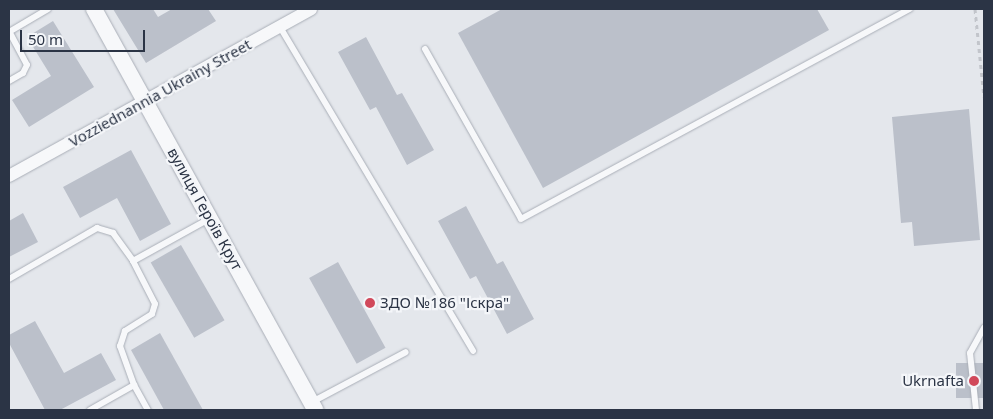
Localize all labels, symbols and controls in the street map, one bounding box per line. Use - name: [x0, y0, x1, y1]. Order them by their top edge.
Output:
- scale bar: [22, 20, 148, 52]
- text: 50 m: [28, 29, 63, 49]
- street label: Vozziednannia Ukrainy Street: [66, 35, 254, 151]
- street label: вулиця Героїв Крут: [164, 145, 246, 273]
- place label: ЗДО №186 "Іскра": [380, 294, 509, 312]
- marker: ЗДО №186 "Іскра": [364, 297, 376, 309]
- place label: Ukrnafta: [902, 372, 964, 390]
- marker: Ukrnafta: [968, 375, 980, 387]

